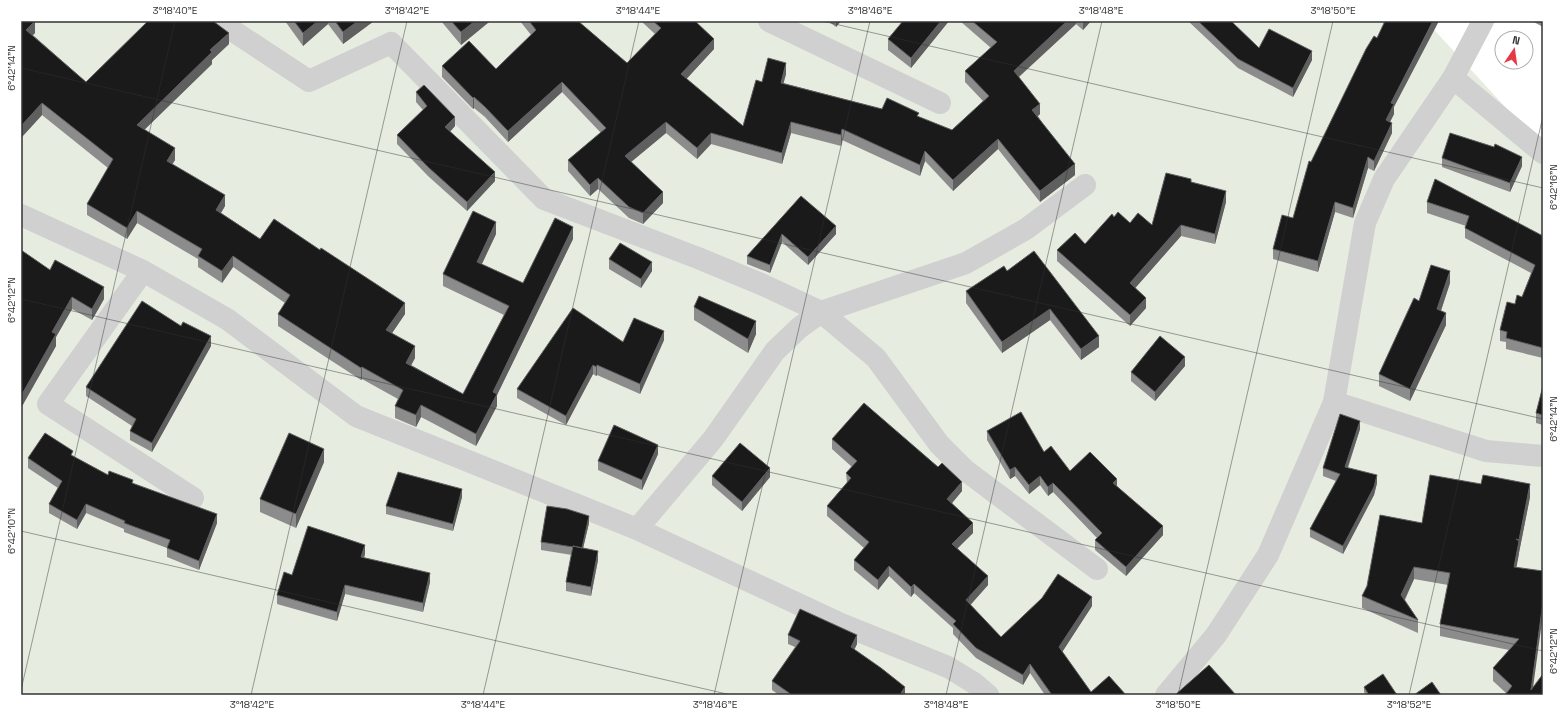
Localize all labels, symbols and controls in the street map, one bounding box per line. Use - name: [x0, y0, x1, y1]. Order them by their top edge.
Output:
- text: 3°18'40"E: [153, 4, 198, 17]
- text: 3°18'42"E: [385, 4, 430, 17]
- text: 3°18'44"E: [616, 4, 661, 17]
- text: 3°18'46"E: [848, 4, 893, 17]
- text: 3°18'48"E: [1079, 4, 1124, 17]
- text: 3°18'50"E: [1310, 4, 1356, 17]
- north arrow: [1494, 30, 1534, 70]
- text: N: [1511, 33, 1521, 48]
- text: 6°42'14"N: [5, 45, 18, 91]
- text: 6°42'16"N: [1547, 164, 1560, 210]
- text: 6°42'12"N: [5, 277, 18, 323]
- text: 6°42'14"N: [1547, 396, 1560, 442]
- text: 6°42'10"N: [5, 508, 18, 554]
- text: 6°42'12"N: [1547, 628, 1560, 674]
- text: 3°18'42"E: [230, 698, 275, 711]
- text: 3°18'44"E: [461, 698, 506, 711]
- text: 3°18'46"E: [693, 698, 738, 711]
- text: 3°18'48"E: [924, 698, 969, 711]
- text: 3°18'50"E: [1155, 698, 1201, 711]
- text: 3°18'52"E: [1387, 698, 1432, 711]

